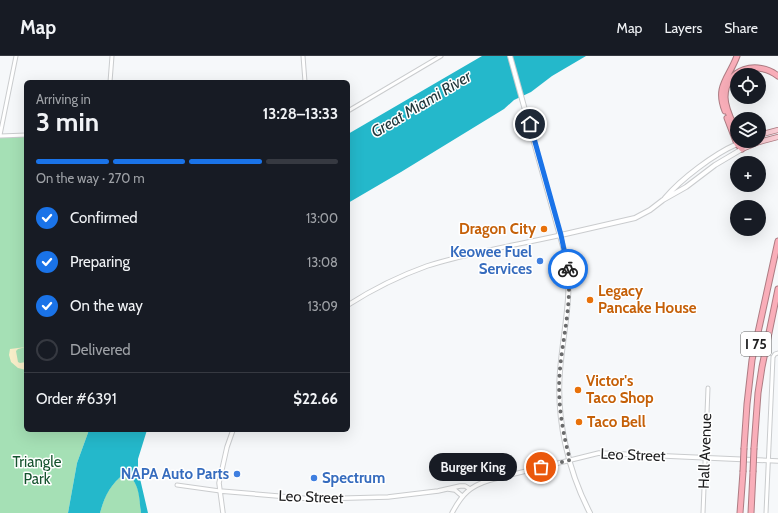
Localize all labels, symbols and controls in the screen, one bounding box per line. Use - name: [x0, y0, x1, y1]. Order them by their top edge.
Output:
- text: Map: [20, 16, 56, 39]
- text: Map: [617, 19, 642, 37]
- text: Layers: [664, 19, 702, 37]
- text: Share: [724, 19, 758, 37]
- water label: Great Miami River: [367, 66, 476, 141]
- map controls: [730, 68, 766, 236]
- button: locate: [730, 68, 766, 104]
- text: Arriving in: [36, 91, 91, 107]
- text: 13:28–13:33: [263, 105, 338, 123]
- text: 3 min: [36, 106, 99, 138]
- pin: [513, 107, 547, 141]
- button: layers: [730, 112, 766, 148]
- icon: home: [519, 113, 541, 135]
- button: +: [730, 156, 766, 192]
- text: On the way · 270 m: [36, 170, 145, 186]
- button: −: [730, 200, 766, 236]
- icon: check: [36, 207, 58, 229]
- text: Confirmed: [70, 209, 138, 227]
- text: 13:00: [306, 210, 338, 226]
- place label: Dragon City: [459, 220, 537, 238]
- marker: Dragon City: [539, 224, 549, 234]
- place label: Keowee Fuel Services: [450, 243, 532, 278]
- courier: [548, 249, 588, 289]
- icon: check: [36, 251, 58, 273]
- text: Preparing: [70, 253, 130, 271]
- text: 13:08: [307, 254, 338, 270]
- marker: Keowee Fuel Services: [535, 256, 545, 266]
- icon: bike: [557, 258, 579, 280]
- place label: Legacy Pancake House: [598, 282, 697, 317]
- icon: check: [36, 295, 58, 317]
- marker: Legacy Pancake House: [585, 295, 595, 305]
- text: On the way: [70, 297, 143, 315]
- text: 13:09: [308, 298, 338, 314]
- road number: I 75: [741, 332, 771, 356]
- text: Delivered: [70, 341, 131, 359]
- place label: Victor's Taco Shop: [586, 372, 654, 407]
- marker: Victor's Taco Shop: [573, 385, 583, 395]
- text: Order #6391: [36, 390, 117, 408]
- text: $22.66: [293, 390, 338, 408]
- place label: Taco Bell: [587, 413, 646, 431]
- street label: Hall Avenue: [695, 413, 715, 489]
- marker: Taco Bell: [574, 417, 584, 427]
- street label: Leo Street: [600, 445, 666, 465]
- pin: [524, 450, 558, 484]
- park label: Triangle Park: [13, 453, 62, 488]
- callout: Burger King: [429, 453, 517, 481]
- icon: bag: [530, 456, 552, 478]
- text: Burger King: [440, 459, 506, 475]
- place label: NAPA Auto Parts: [121, 465, 229, 483]
- marker: NAPA Auto Parts: [232, 469, 242, 479]
- place label: Spectrum: [322, 469, 385, 487]
- marker: Spectrum: [309, 473, 319, 483]
- street label: Leo Street: [278, 487, 344, 507]

